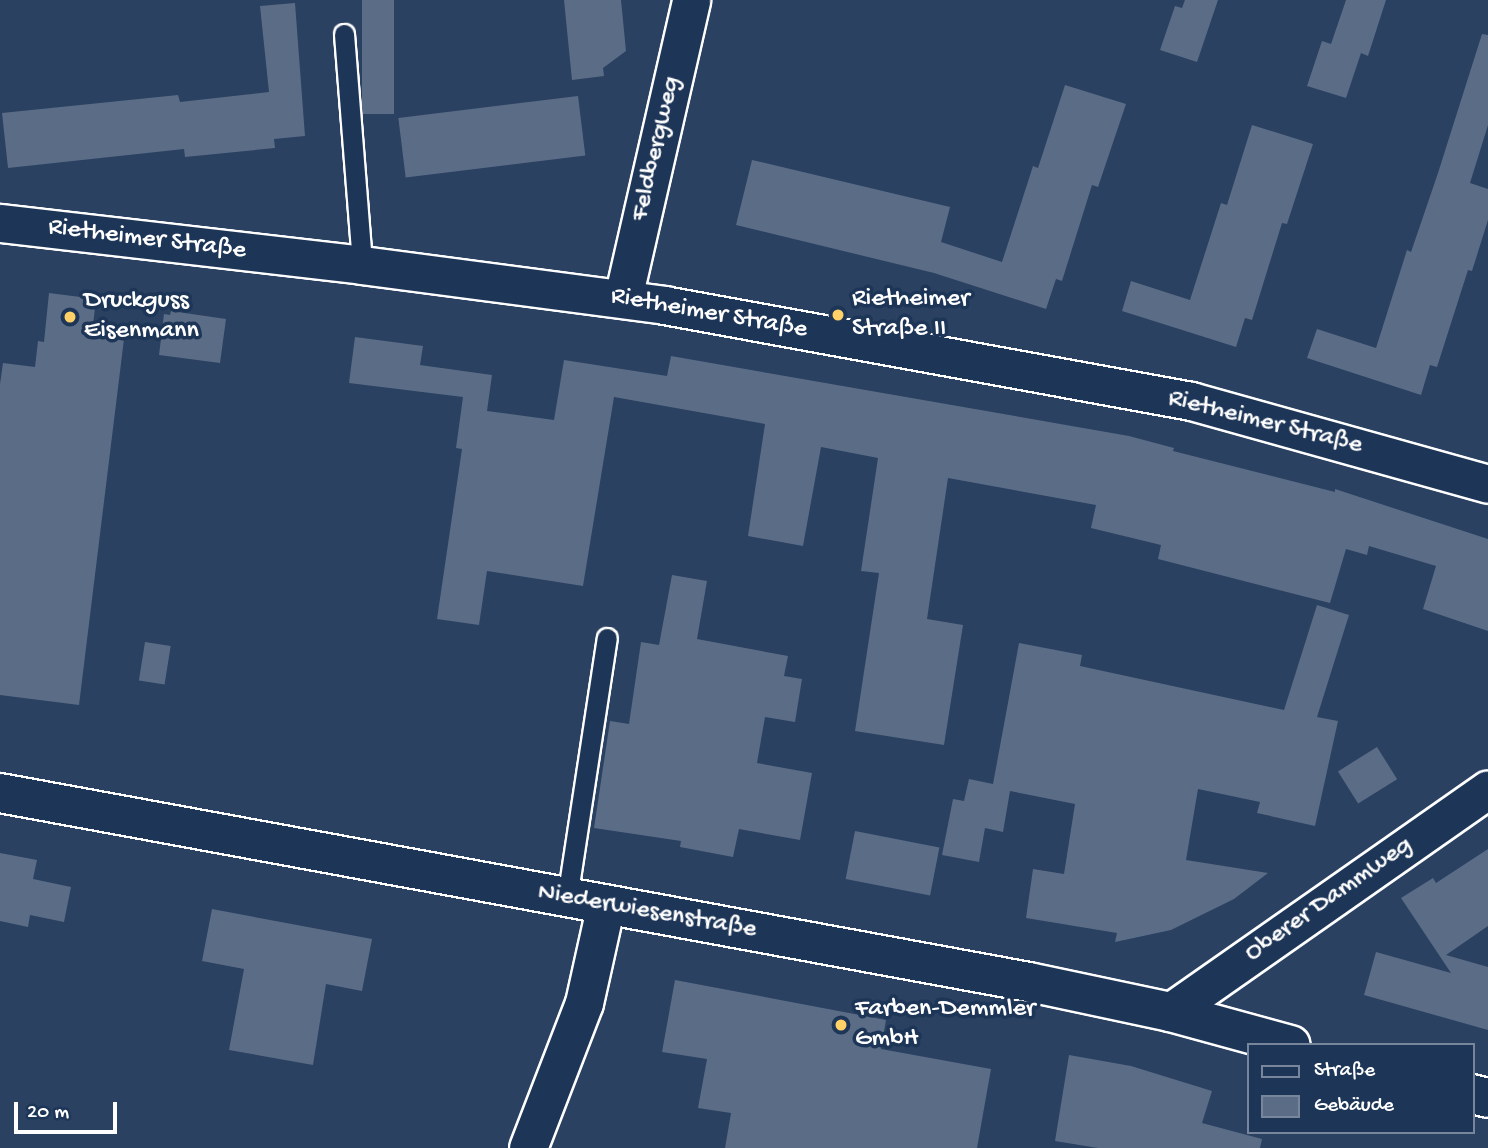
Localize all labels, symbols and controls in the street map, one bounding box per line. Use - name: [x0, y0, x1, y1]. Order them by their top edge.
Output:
- street label: Feldbergweg: [625, 74, 689, 224]
- street label: Rietheimer Straße: [46, 212, 248, 268]
- street label: Rietheimer Straße: [608, 281, 810, 347]
- place label: Rietheimer Straße II: [852, 284, 969, 346]
- place label: Druckguss Eisenmann: [84, 286, 199, 348]
- marker: Rietheimer Straße II: [830, 307, 846, 323]
- marker: Druckguss Eisenmann: [62, 309, 78, 325]
- street label: Rietheimer Straße: [1165, 384, 1365, 462]
- street label: Oberer Dammweg: [1239, 831, 1419, 969]
- street label: Niederwiesenstraße: [535, 877, 759, 947]
- place label: Farben-Demmler GmbH: [855, 994, 1035, 1056]
- marker: Farben-Demmler GmbH: [833, 1017, 849, 1033]
- legend: [1246, 1043, 1474, 1134]
- text: Straße: [1314, 1059, 1375, 1084]
- scale bar: [18, 1088, 121, 1132]
- text: Gebäude: [1314, 1094, 1394, 1119]
- text: 20 m: [27, 1101, 69, 1126]

